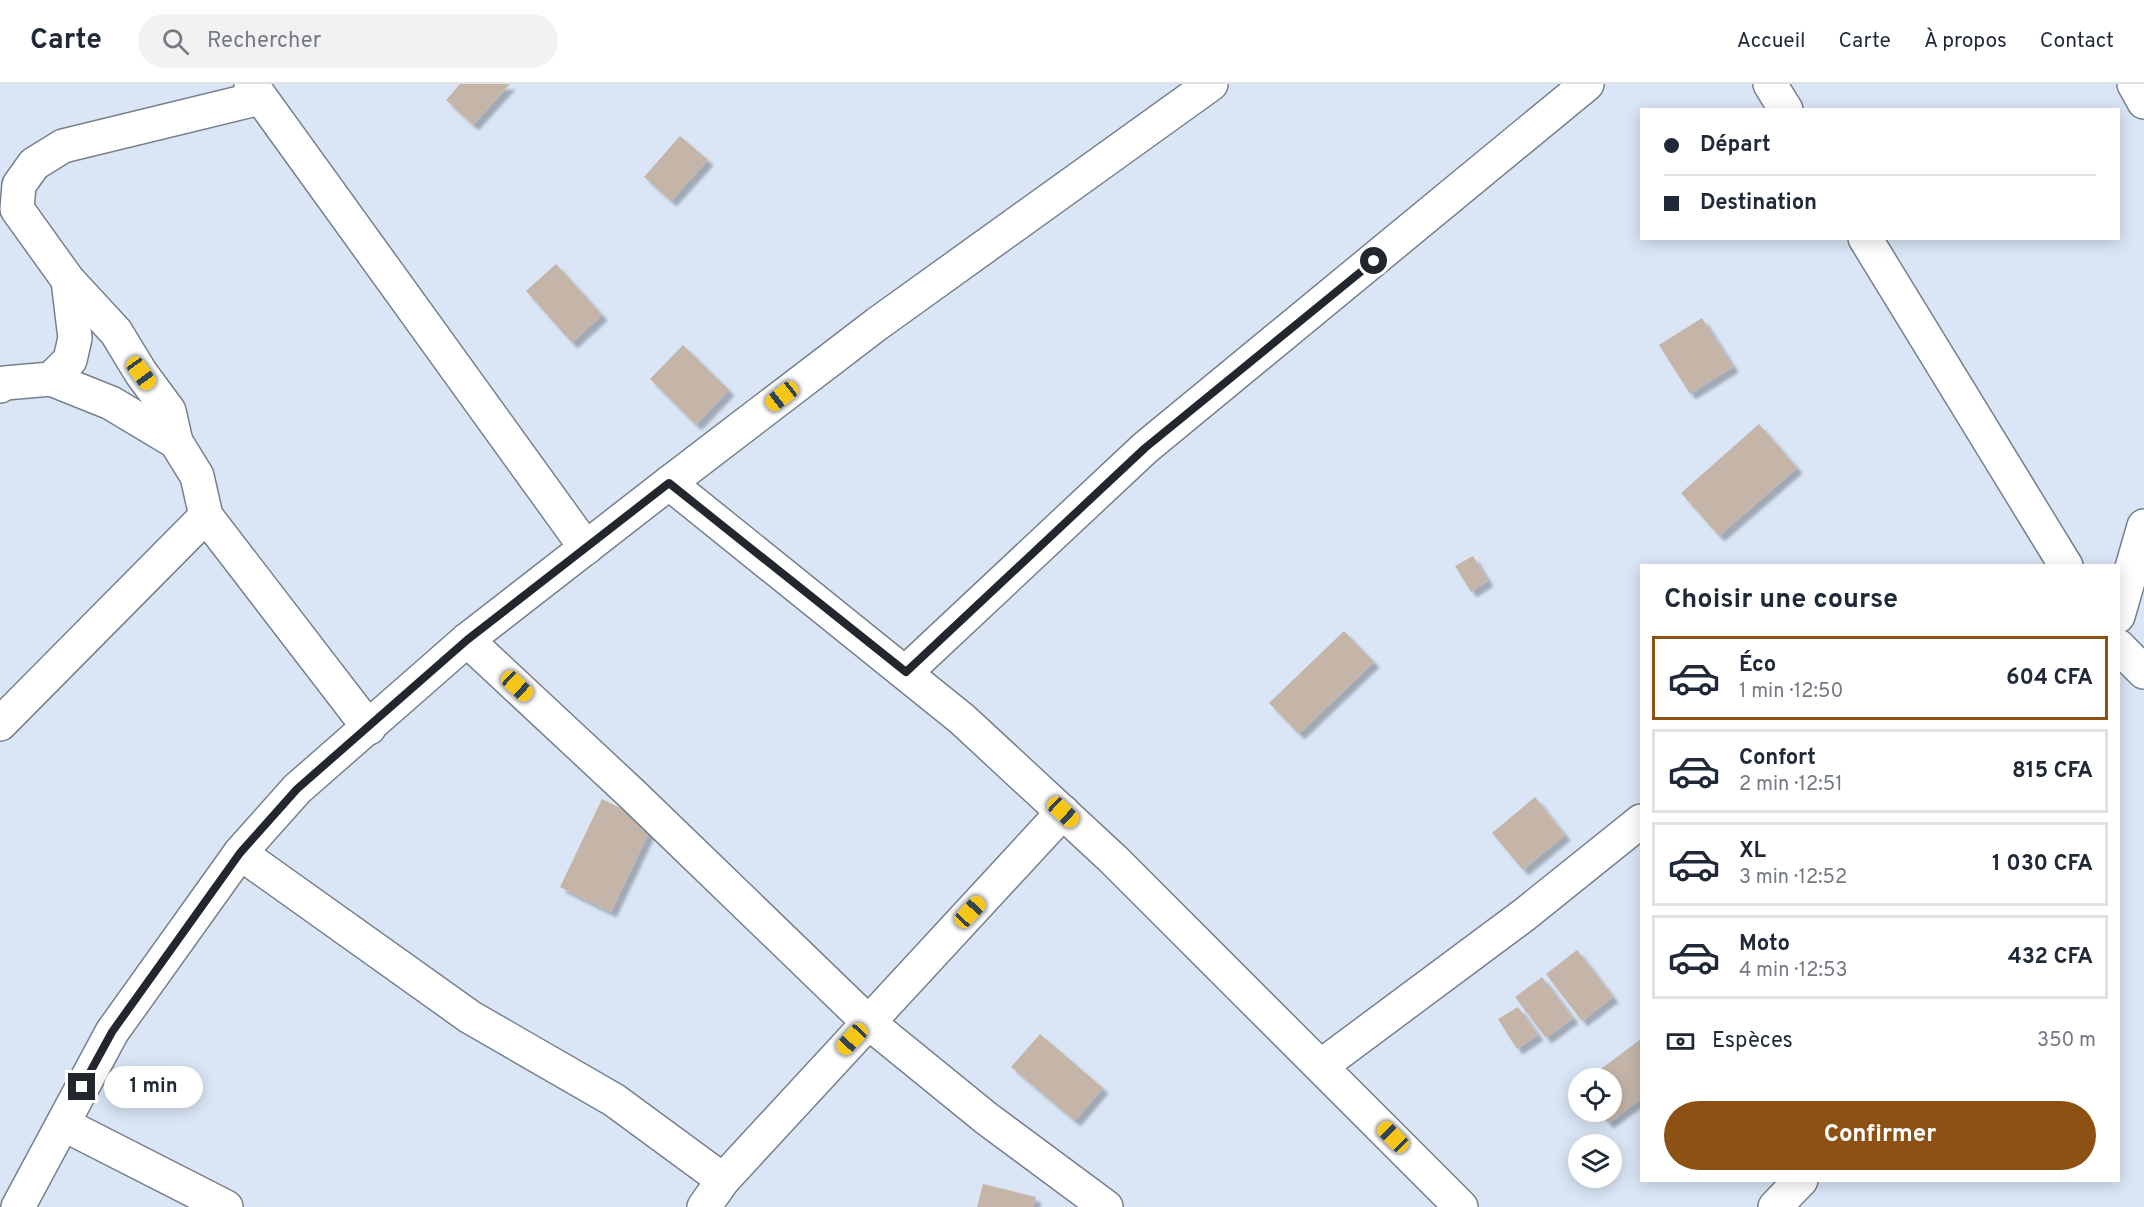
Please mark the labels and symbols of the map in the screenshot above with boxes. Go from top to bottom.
route start [1360,247,1387,274]
car [123,353,159,393]
car [762,378,802,414]
car [498,667,536,705]
car [1044,793,1082,831]
car [951,893,989,931]
car [833,1020,871,1058]
callout: 1 min [103,1066,202,1108]
route end [68,1073,95,1100]
car [1374,1118,1412,1156]

